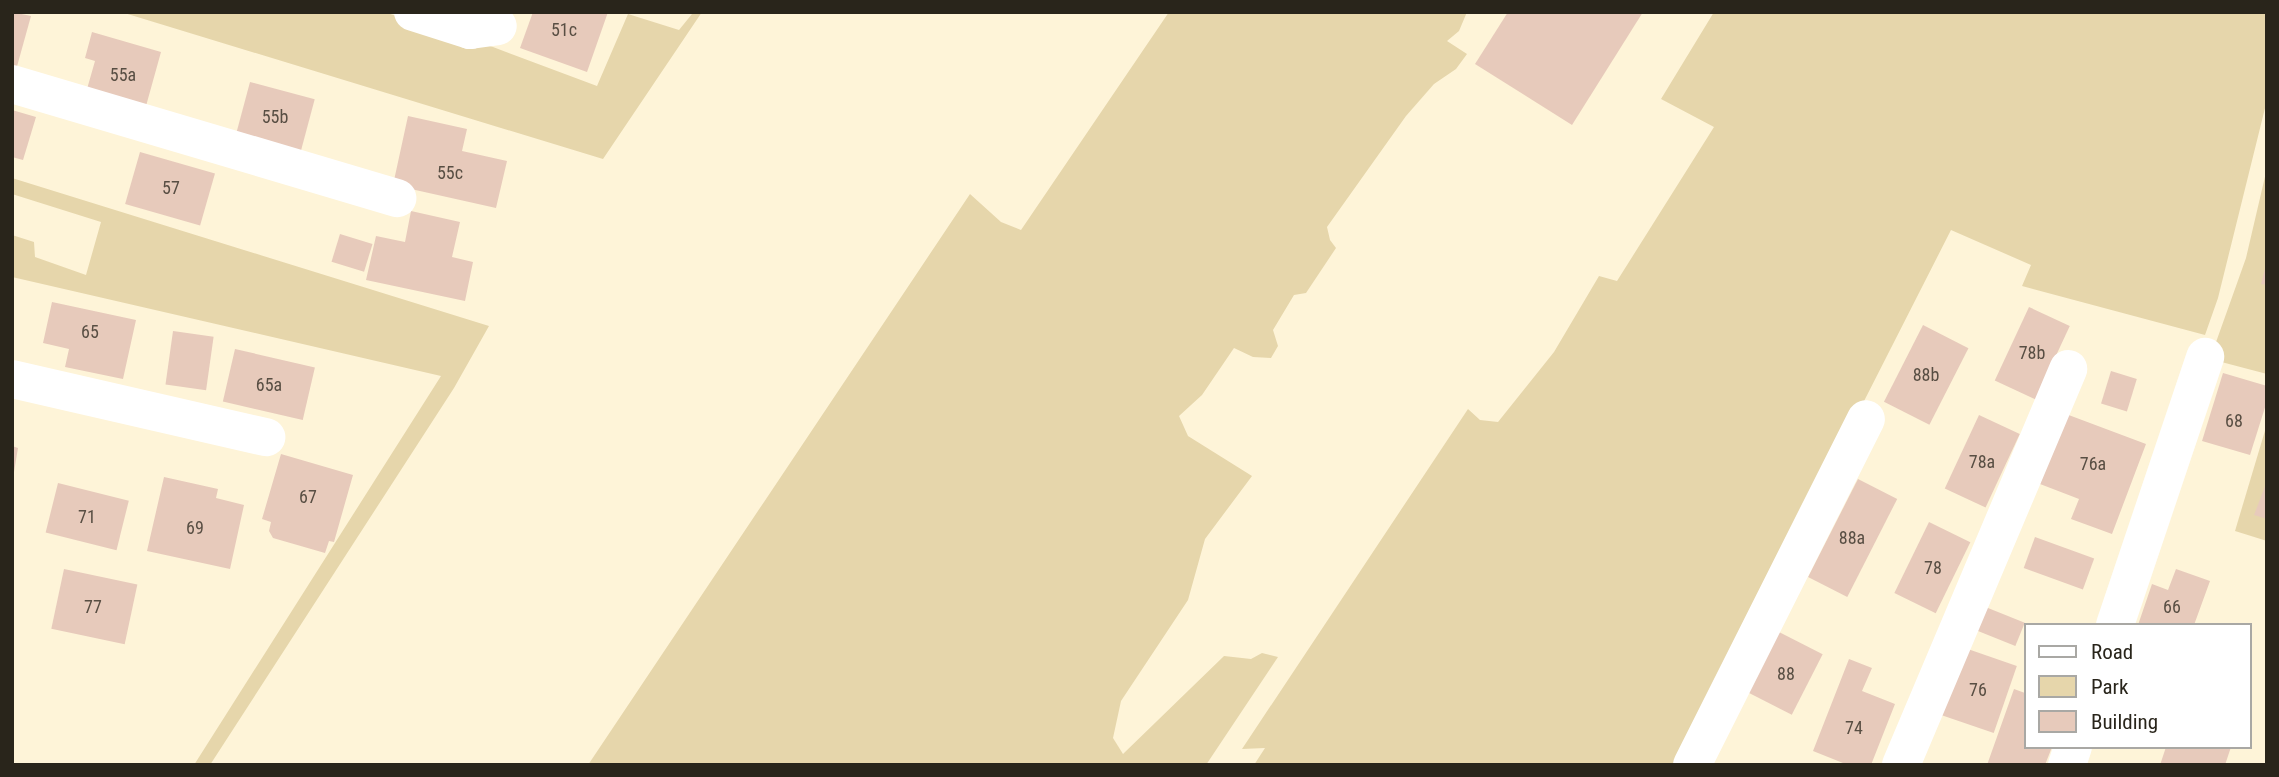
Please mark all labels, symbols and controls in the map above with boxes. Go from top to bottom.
house number: 51c [551,19,577,41]
house number: 55a [110,64,136,86]
house number: 55b [262,106,288,128]
house number: 55c [437,162,463,184]
house number: 57 [162,177,180,199]
house number: 65 [81,321,99,343]
house number: 78b [2019,342,2045,364]
house number: 88b [1913,364,1939,386]
house number: 65a [256,374,282,396]
house number: 68 [2225,410,2243,432]
house number: 78a [1969,451,1995,473]
house number: 76a [2080,453,2106,475]
house number: 67 [299,486,317,508]
house number: 71 [78,506,96,528]
house number: 69 [186,517,204,539]
house number: 88a [1839,527,1865,549]
house number: 78 [1924,557,1942,579]
house number: 77 [84,596,102,618]
house number: 66 [2163,596,2181,618]
legend [2024,623,2251,749]
text: Road [2091,640,2133,664]
house number: 88 [1777,663,1795,685]
text: Park [2091,675,2128,699]
house number: 76 [1969,679,1987,701]
text: Building [2091,710,2158,734]
house number: 74 [1845,717,1863,739]

